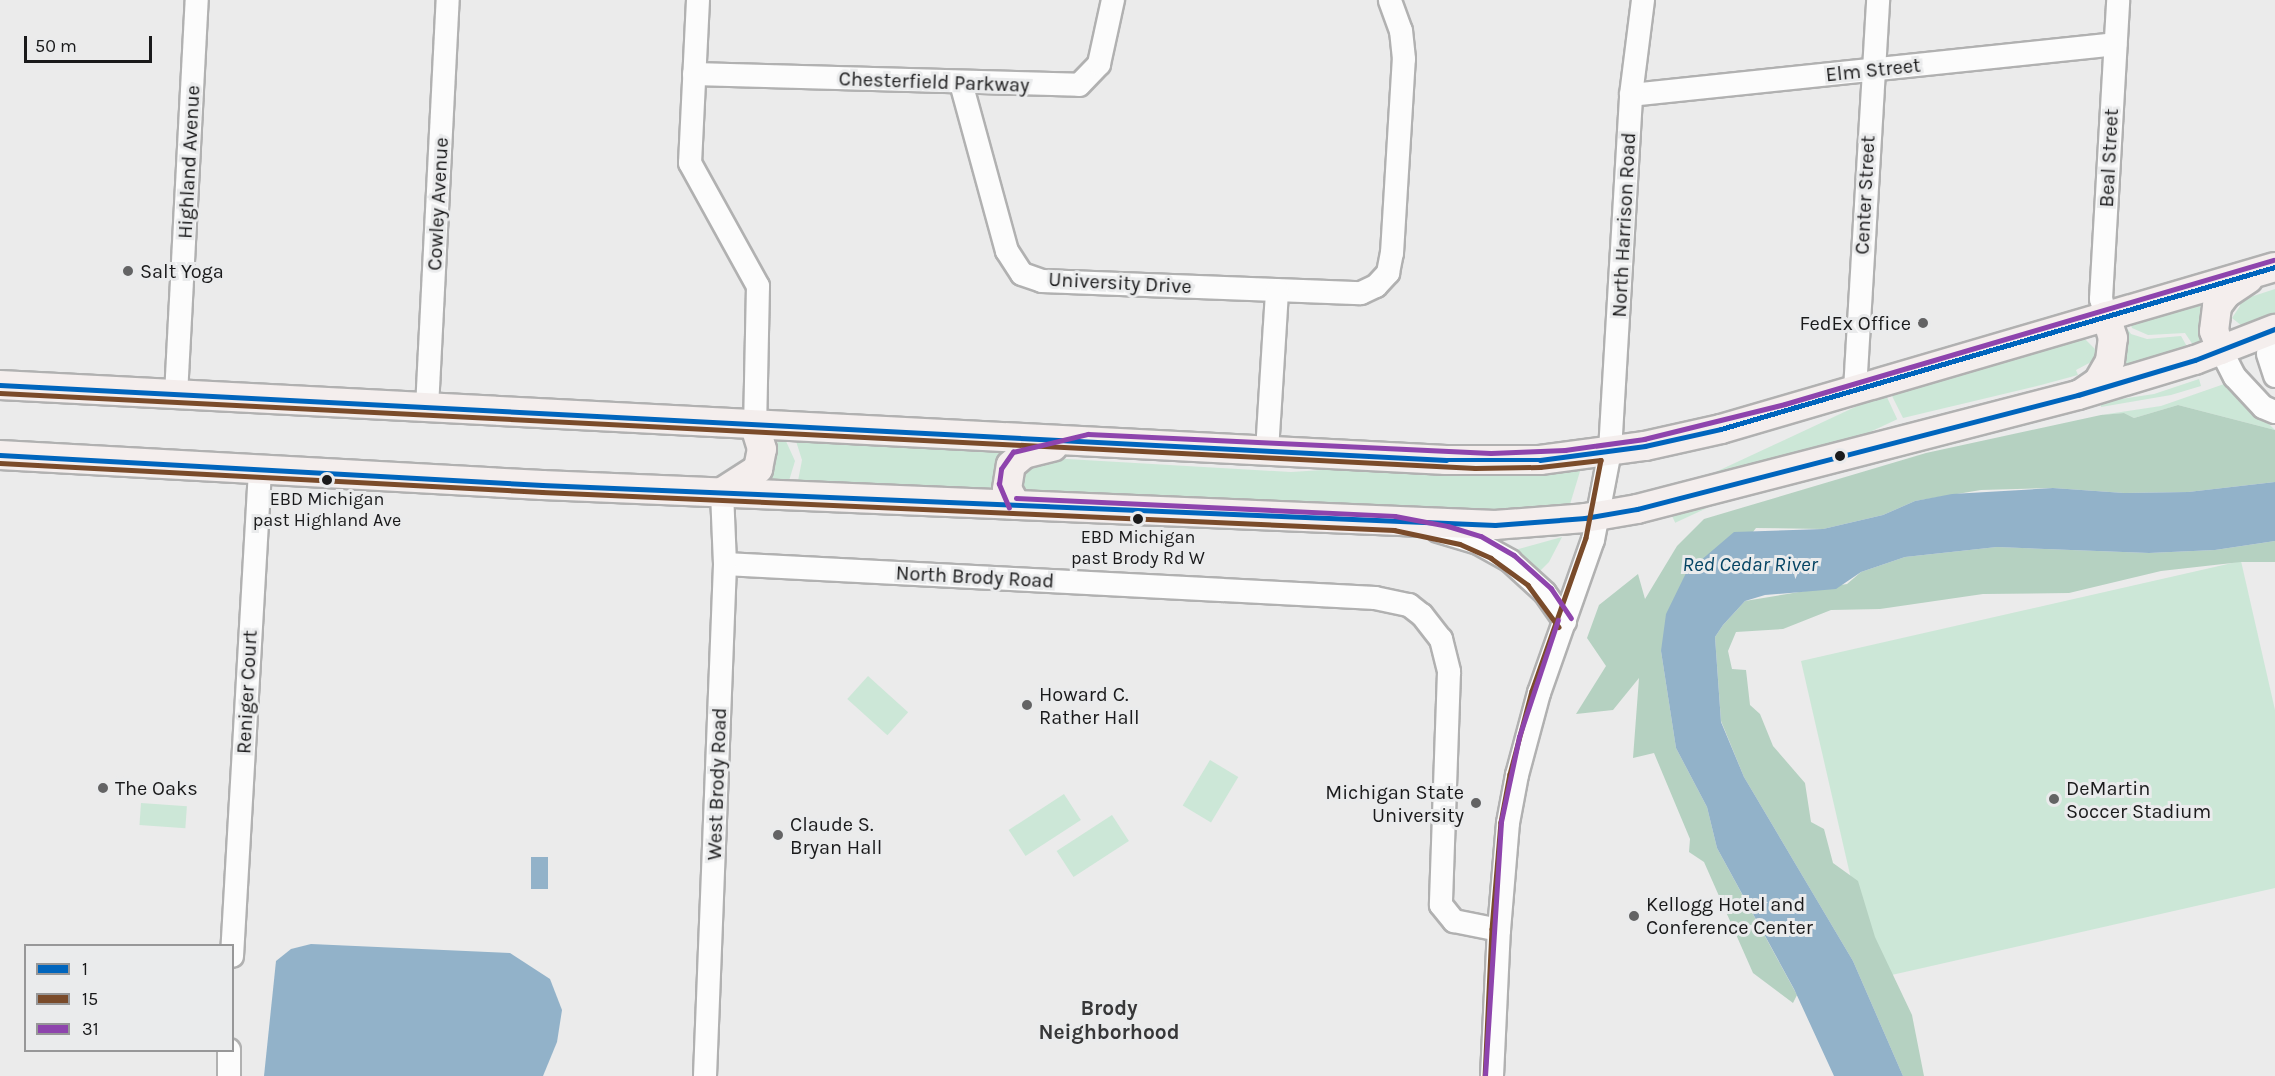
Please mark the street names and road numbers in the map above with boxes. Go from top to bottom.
street label: Elm Street [1824,53,1922,87]
street label: Chesterfield Parkway [838,67,1030,97]
street label: Highland Avenue [173,85,205,239]
street label: Beal Street [2094,108,2124,208]
street label: North Harrison Road [1607,132,1641,318]
street label: Center Street [1850,135,1880,255]
street label: Cowley Avenue [423,137,453,271]
street label: University Drive [1048,267,1192,299]
street label: North Brody Road [895,561,1055,593]
street label: Reniger Court [232,629,262,755]
street label: West Brody Road [702,707,732,861]

